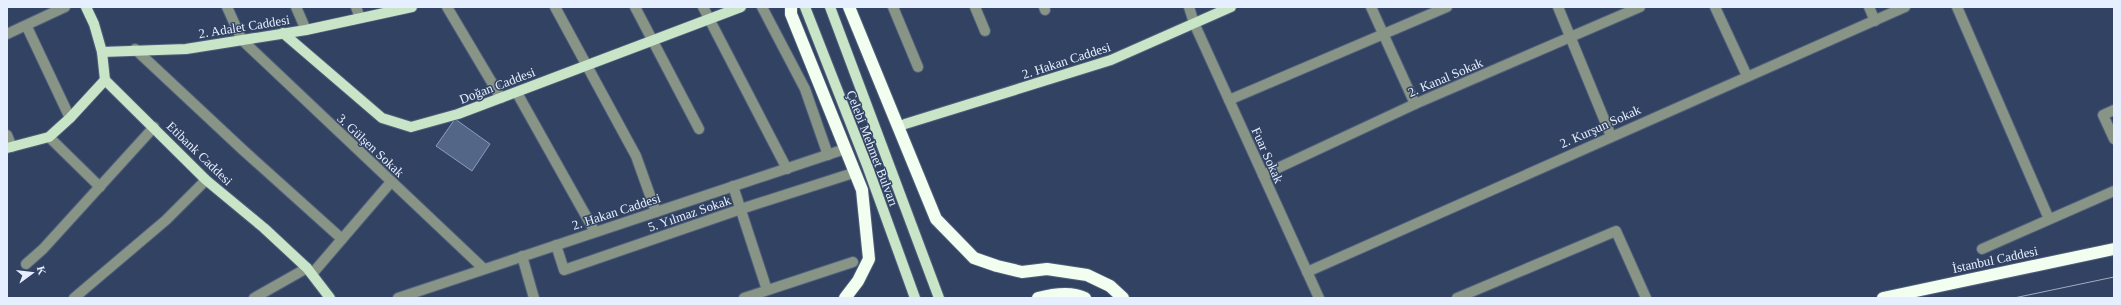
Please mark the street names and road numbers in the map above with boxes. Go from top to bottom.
street label: 2. Adalet Caddesi [197,12,291,41]
street label: 2. Hakan Caddesi [1020,39,1113,82]
street label: 2. Kanal Sokak [1406,55,1485,100]
street label: Doğan Caddesi [457,64,537,107]
street label: Çelebi Mehmet Bulvarı [844,88,902,209]
street label: 2. Kurşun Sokak [1557,102,1643,151]
street label: 3. Gülşen Sokak [334,111,407,180]
street label: Etibank Caddesi [164,118,236,189]
street label: Fuar Sokak [1249,125,1287,186]
street label: 2. Hakan Caddesi [570,190,663,233]
street label: 5. Yılmaz Sokak [646,192,733,235]
street label: İstanbul Caddesi [1951,243,2040,276]

